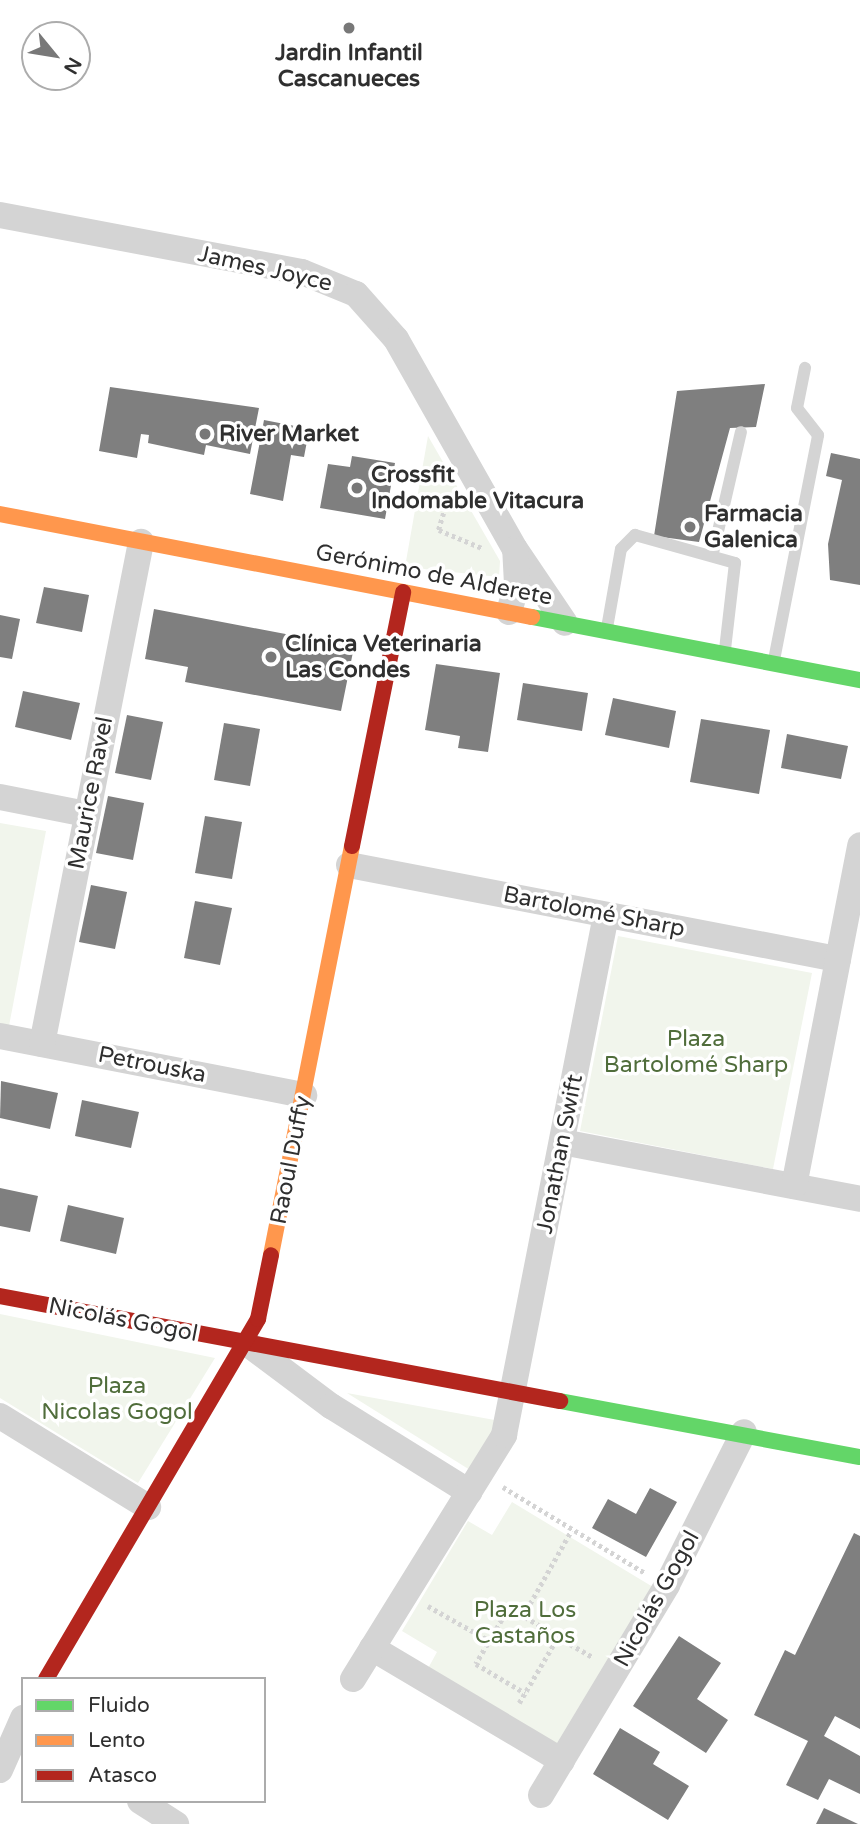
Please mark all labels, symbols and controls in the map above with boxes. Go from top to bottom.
marker: Jardin Infantil Cascanueces [341,20,357,36]
north arrow [21,21,91,91]
place label: Jardin Infantil Cascanueces [275,39,423,93]
text: N [59,53,86,78]
street label: James Joyce [195,240,335,298]
place label: River Market [219,420,359,448]
marker: River Market [197,426,213,442]
place label: Crossfit Indomable Vitacura [371,461,584,515]
marker: Crossfit Indomable Vitacura [349,480,365,496]
place label: Farmacia Galenica [704,500,803,554]
marker: Farmacia Galenica [682,519,698,535]
street label: Gerónimo de Alderete [313,538,555,612]
place label: Clínica Veterinaria Las Condes [285,630,482,684]
marker: Clínica Veterinaria Las Condes [263,649,279,665]
street label: Maurice Ravel [63,714,119,872]
street label: Bartolomé Sharp [501,881,687,943]
park label: Plaza Bartolomé Sharp [604,1025,788,1079]
street label: Petrouska [96,1041,208,1089]
street label: Jonathan Swift [531,1072,589,1236]
street label: Raoul Duffy [265,1093,317,1227]
street label: Nicolás Gogol [46,1292,200,1348]
park label: Plaza Nicolas Gogol [41,1372,193,1426]
street label: Nicolás Gogol [608,1526,706,1672]
park label: Plaza Los Castaños [474,1596,576,1650]
legend [21,1677,266,1803]
text: Fluido [88,1693,150,1718]
text: Lento [88,1728,145,1753]
text: Atasco [88,1763,157,1788]

